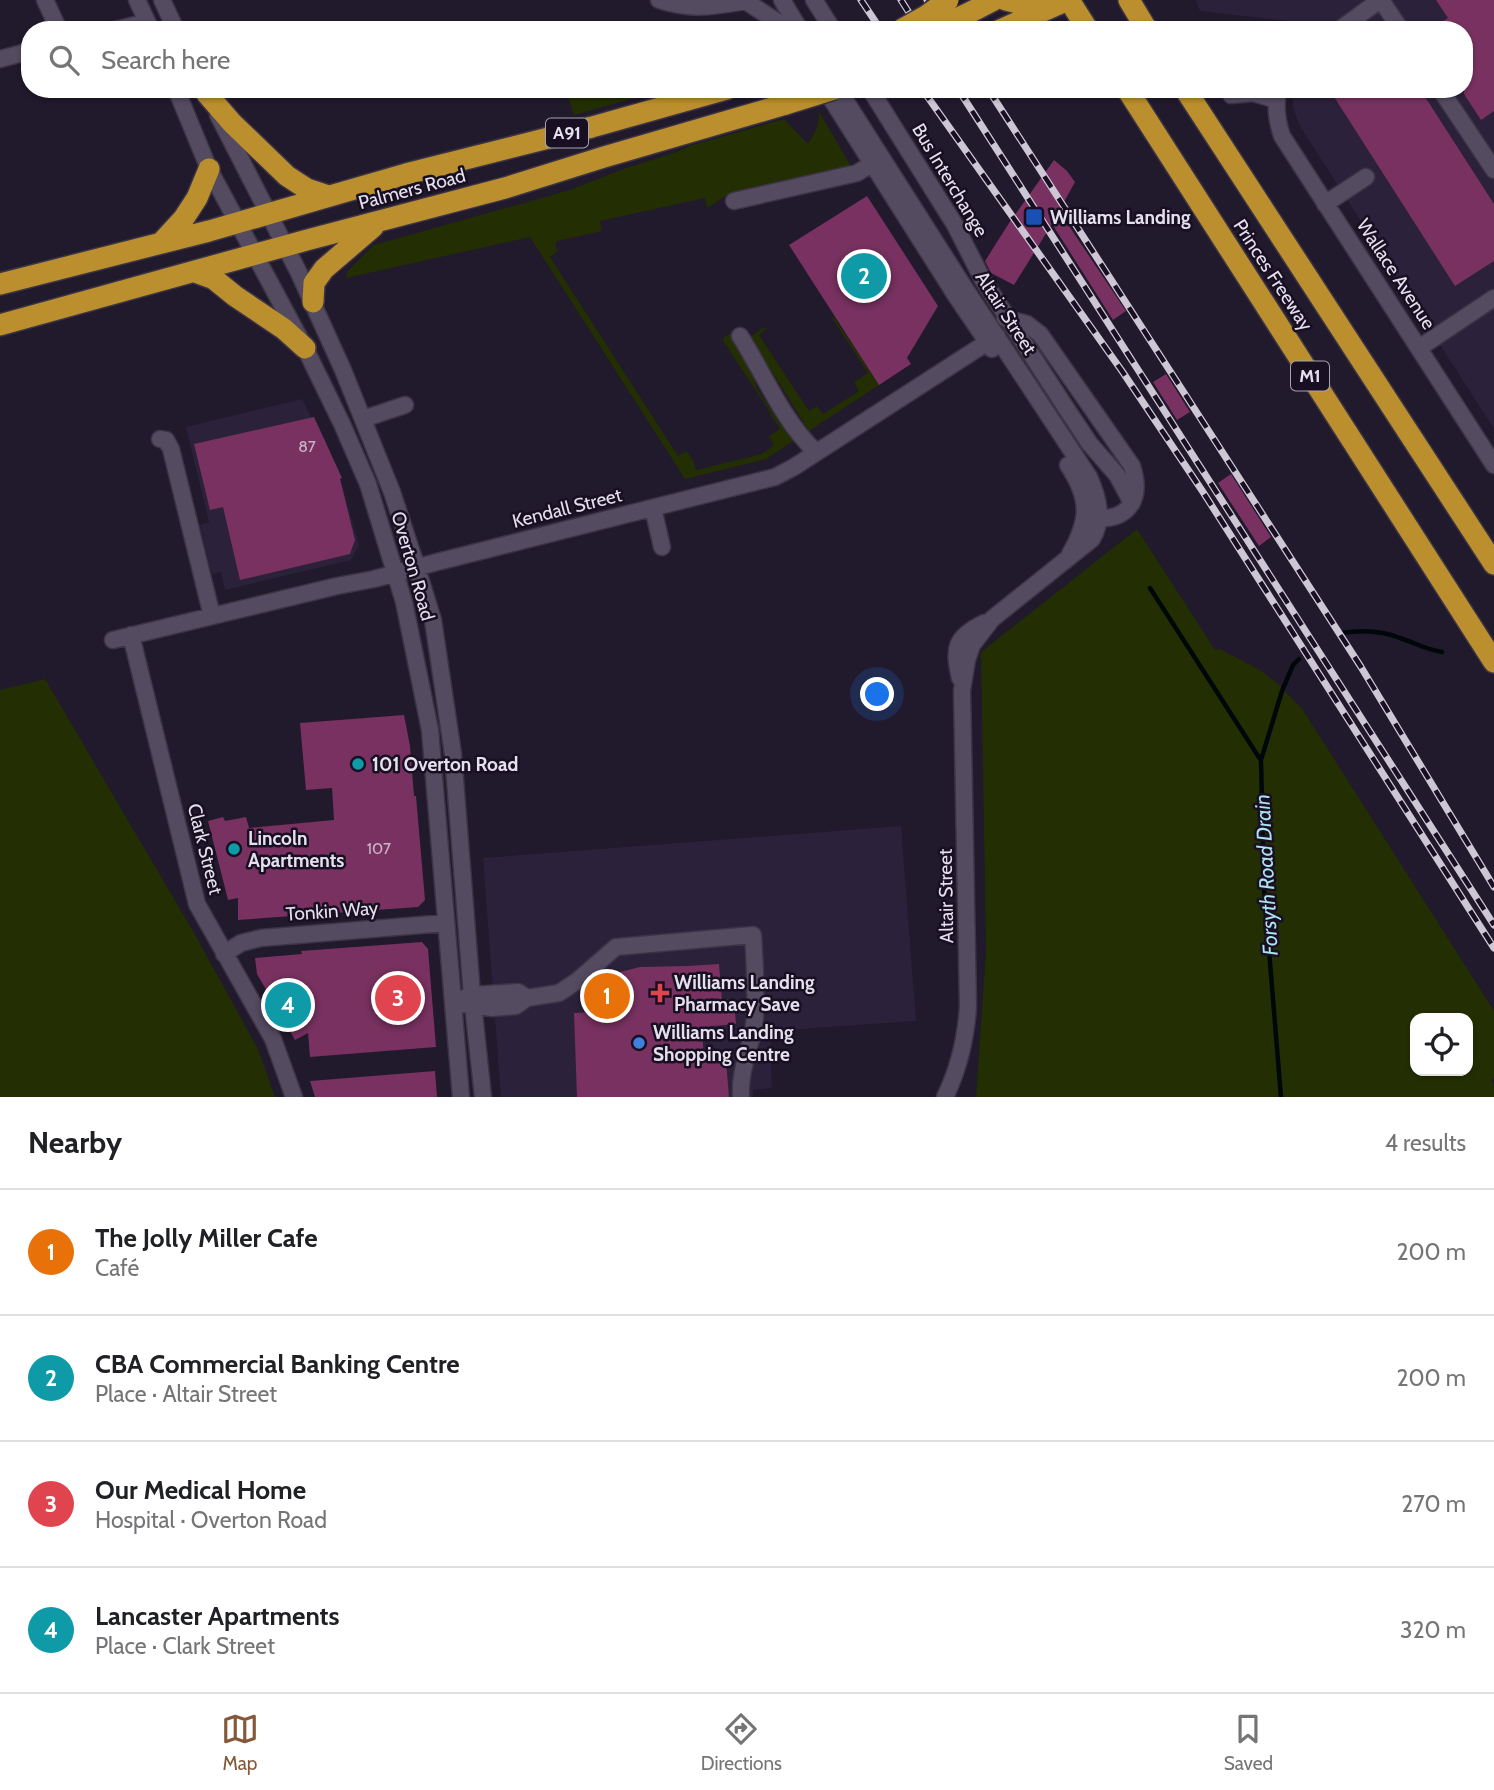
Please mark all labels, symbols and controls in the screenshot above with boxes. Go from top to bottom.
search box [21,21,1473,98]
icon: search [45,41,83,79]
text: Search here [101,44,230,76]
road number: A91 [546,118,588,148]
street label: Bus Interchange [907,119,993,241]
street label: Palmers Road [356,164,468,214]
place label: Williams Landing [1050,206,1191,229]
marker: Williams Landing [1024,207,1044,227]
street label: Wallace Avenue [1352,214,1440,334]
street label: Princes Freeway [1228,215,1318,335]
pin: 2 [841,250,887,302]
street label: Altair Street [971,267,1042,359]
road number: M1 [1291,362,1329,390]
house number: 87 [298,437,316,456]
street label: Kendall Street [510,483,625,533]
street label: Overton Road [386,509,440,623]
your location [860,677,894,711]
place label: 101 Overton Road [372,753,518,776]
marker: 101 Overton Road [350,756,366,772]
water label: Forsyth Road Drain [1249,794,1283,956]
street label: Clark Street [183,801,228,897]
place label: Lincoln Apartments [248,827,344,872]
house number: 107 [367,839,391,858]
marker: Lincoln Apartments [226,841,242,857]
street label: Altair Street [934,848,958,944]
street label: Tonkin Way [285,896,379,926]
pin: 1 [584,970,630,1022]
place label: Williams Landing Pharmacy Save [674,971,815,1016]
pin: 3 [375,972,421,1024]
pin: 4 [265,979,311,1031]
marker: Williams Landing Pharmacy Save [652,985,668,1001]
map controls [1410,1013,1473,1076]
button: locate [1410,1013,1473,1076]
place label: Williams Landing Shopping Centre [653,1021,794,1066]
marker: Williams Landing Shopping Centre [631,1035,647,1051]
text: Nearby [28,1124,122,1161]
text: 4 results [1385,1129,1466,1157]
text: The Jolly Miller Cafe [95,1222,318,1254]
text: 1 [47,1238,55,1266]
text: 200 m [1396,1238,1466,1266]
text: Café [95,1254,139,1282]
text: CBA Commercial Banking Centre [95,1348,460,1380]
text: 2 [45,1364,57,1392]
text: 200 m [1396,1364,1466,1392]
text: Place · Altair Street [95,1380,277,1408]
text: Our Medical Home [95,1474,306,1506]
text: 3 [45,1490,57,1518]
text: 270 m [1401,1490,1466,1518]
text: Hospital · Overton Road [95,1506,327,1534]
text: Lancaster Apartments [95,1600,340,1632]
text: 4 [44,1616,58,1644]
text: 320 m [1400,1616,1466,1644]
text: Place · Clark Street [95,1632,275,1660]
tab: Map [221,1710,259,1775]
tab: Directions [701,1710,782,1775]
tab: Saved [1224,1710,1273,1775]

